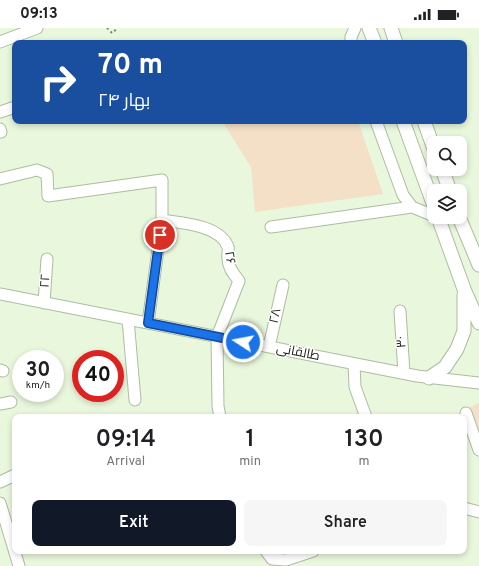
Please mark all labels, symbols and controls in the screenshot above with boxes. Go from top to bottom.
text: 09:13 [20,5,58,24]
text: 70 m [98,48,163,84]
icon: right [32,56,84,108]
text: بهار ۲۴ [98,90,150,113]
map controls [427,136,467,224]
button: search [427,136,467,176]
button: layers [427,184,467,224]
pin [143,218,177,252]
icon: arrive [149,224,171,246]
street label: ۲۶ [220,250,238,266]
street label: ۲۲ [38,273,54,288]
street label: ۲۸ [267,307,285,325]
position arrow [222,321,264,363]
street label: ۳۰ [394,335,410,349]
street label: طالقانی [275,341,321,365]
speed limit sign: 40 [72,350,124,402]
text: 30 [26,358,50,384]
text: km/h [26,379,50,392]
text: 09:14 [95,425,156,455]
text: 1 [245,425,255,455]
text: 130 [344,425,384,455]
text: Arrival [106,454,145,470]
text: min [239,454,261,470]
text: m [358,454,369,470]
button: Exit [32,500,236,546]
button: Share [244,500,447,546]

